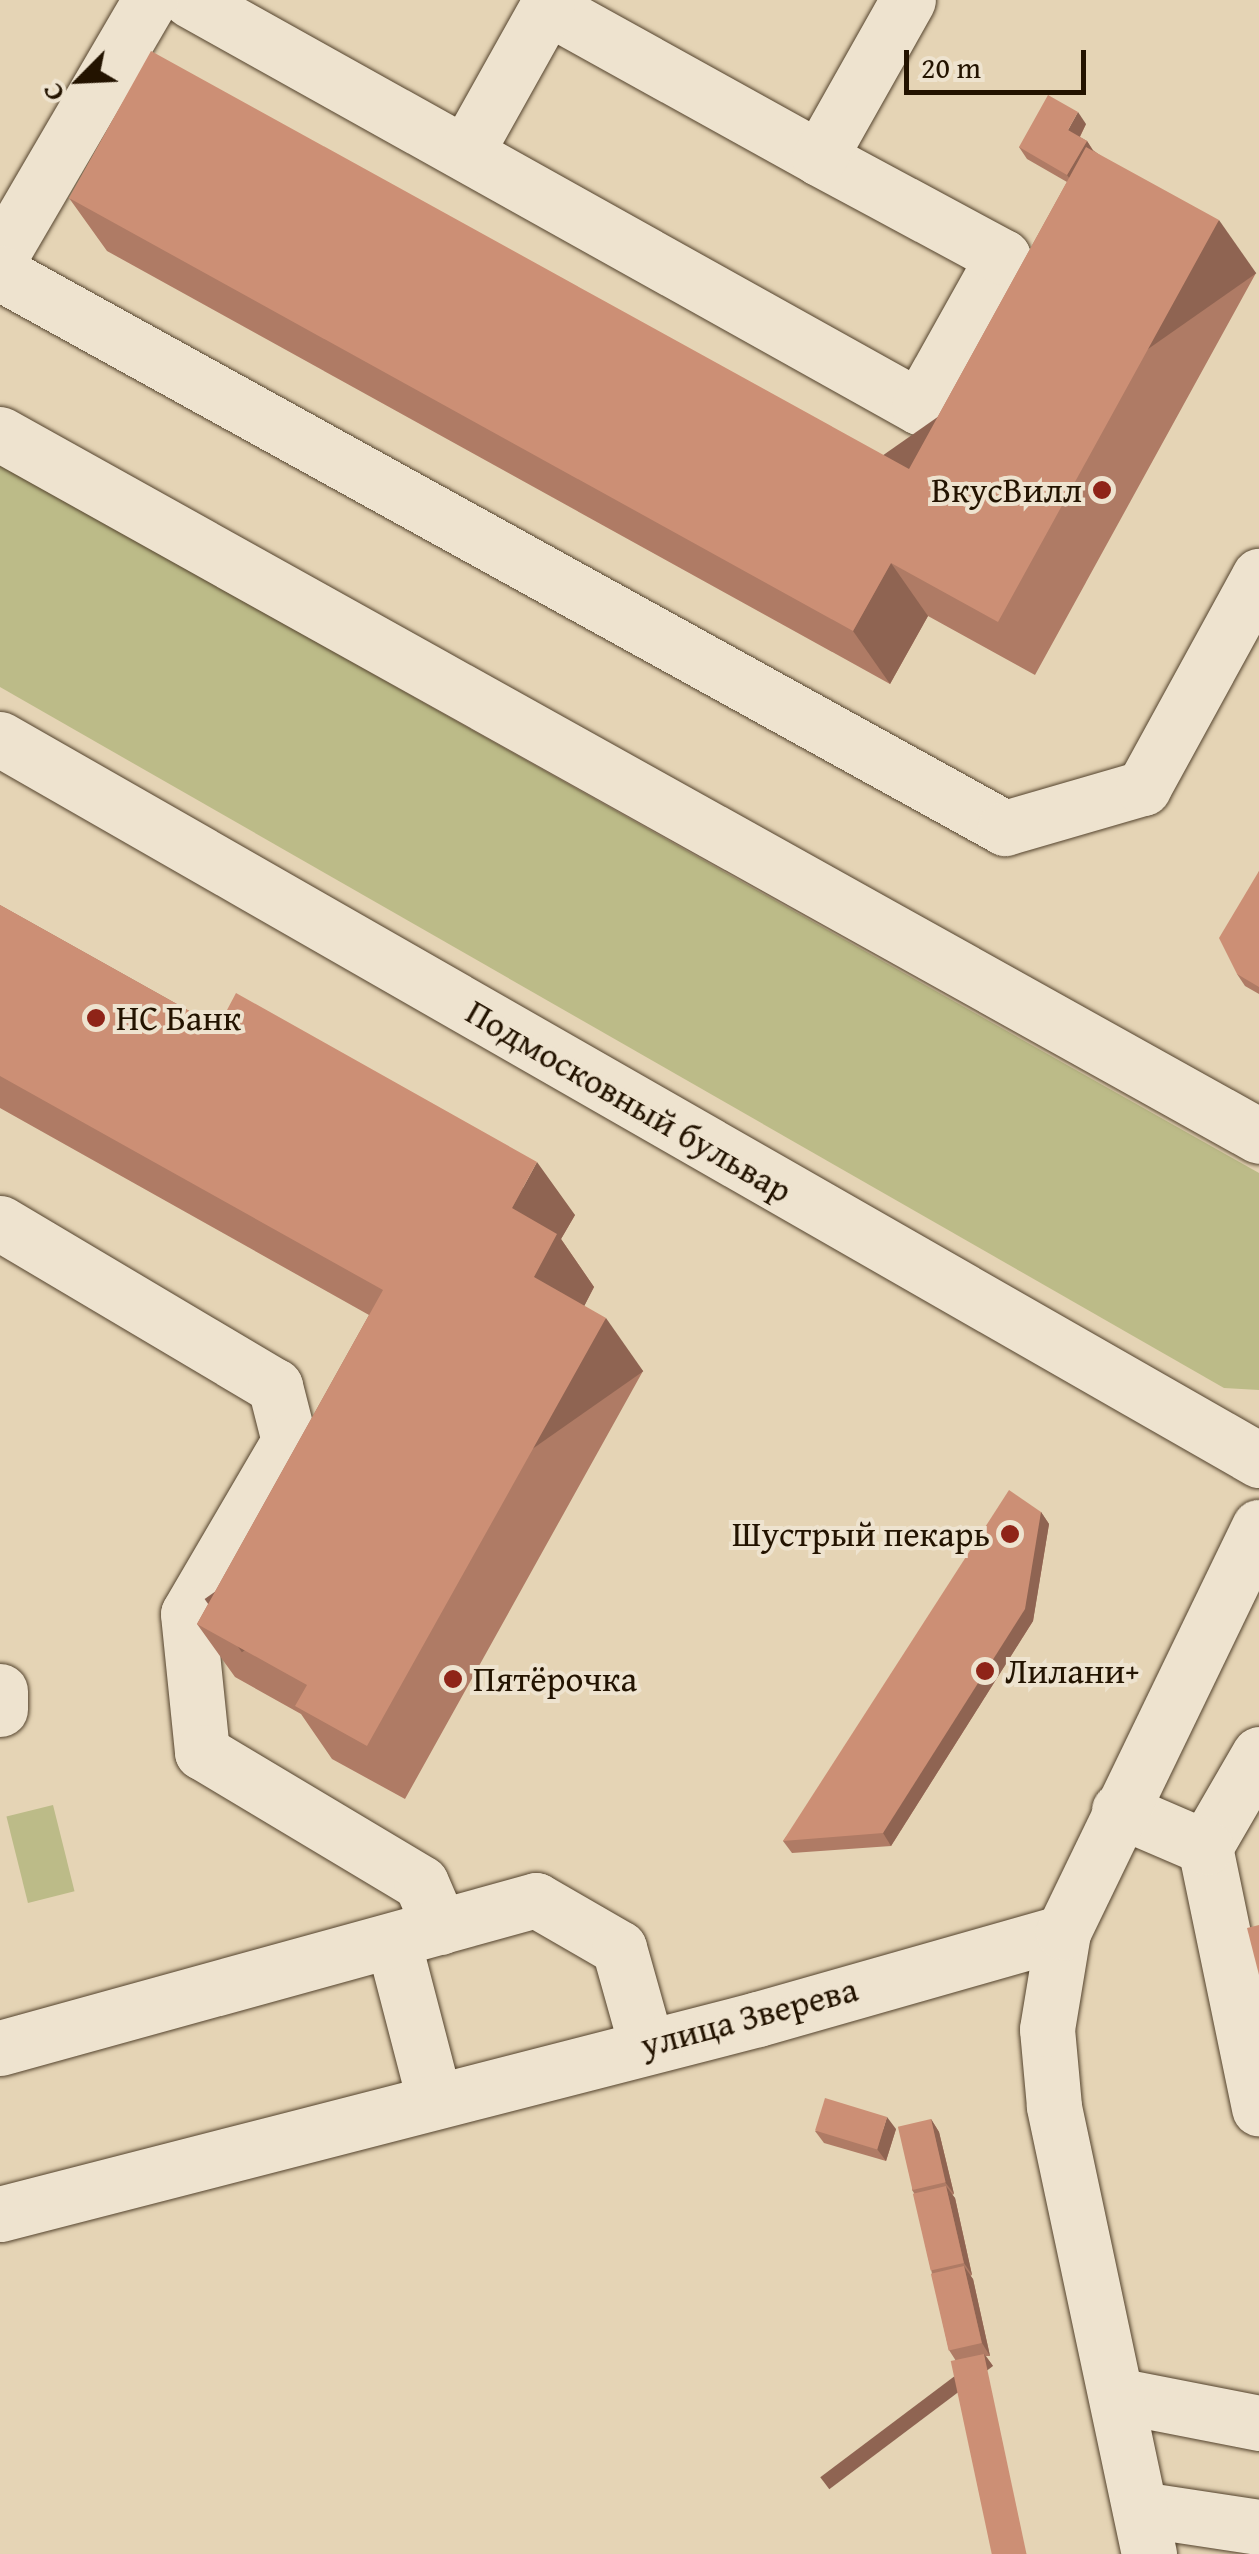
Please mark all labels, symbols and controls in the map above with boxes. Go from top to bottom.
north arrow [30,30,130,130]
scale bar [909,30,1092,92]
text: 20 m [921,45,981,89]
text: С [30,77,74,108]
place label: ВкусВилл [931,469,1082,511]
marker: ВкусВилл [1091,479,1113,501]
street label: Подмосковный бульвар [459,991,799,1211]
place label: НС Банк [116,997,241,1039]
marker: НС Банк [85,1007,107,1029]
place label: Шустрый пекарь [732,1513,990,1555]
marker: Шустрый пекарь [999,1523,1021,1545]
place label: Лилани+ [1005,1650,1140,1692]
place label: Пятёрочка [473,1658,637,1700]
marker: Лилани+ [974,1660,996,1682]
marker: Пятёрочка [442,1668,464,1690]
street label: улица Зверева [636,1968,862,2066]

